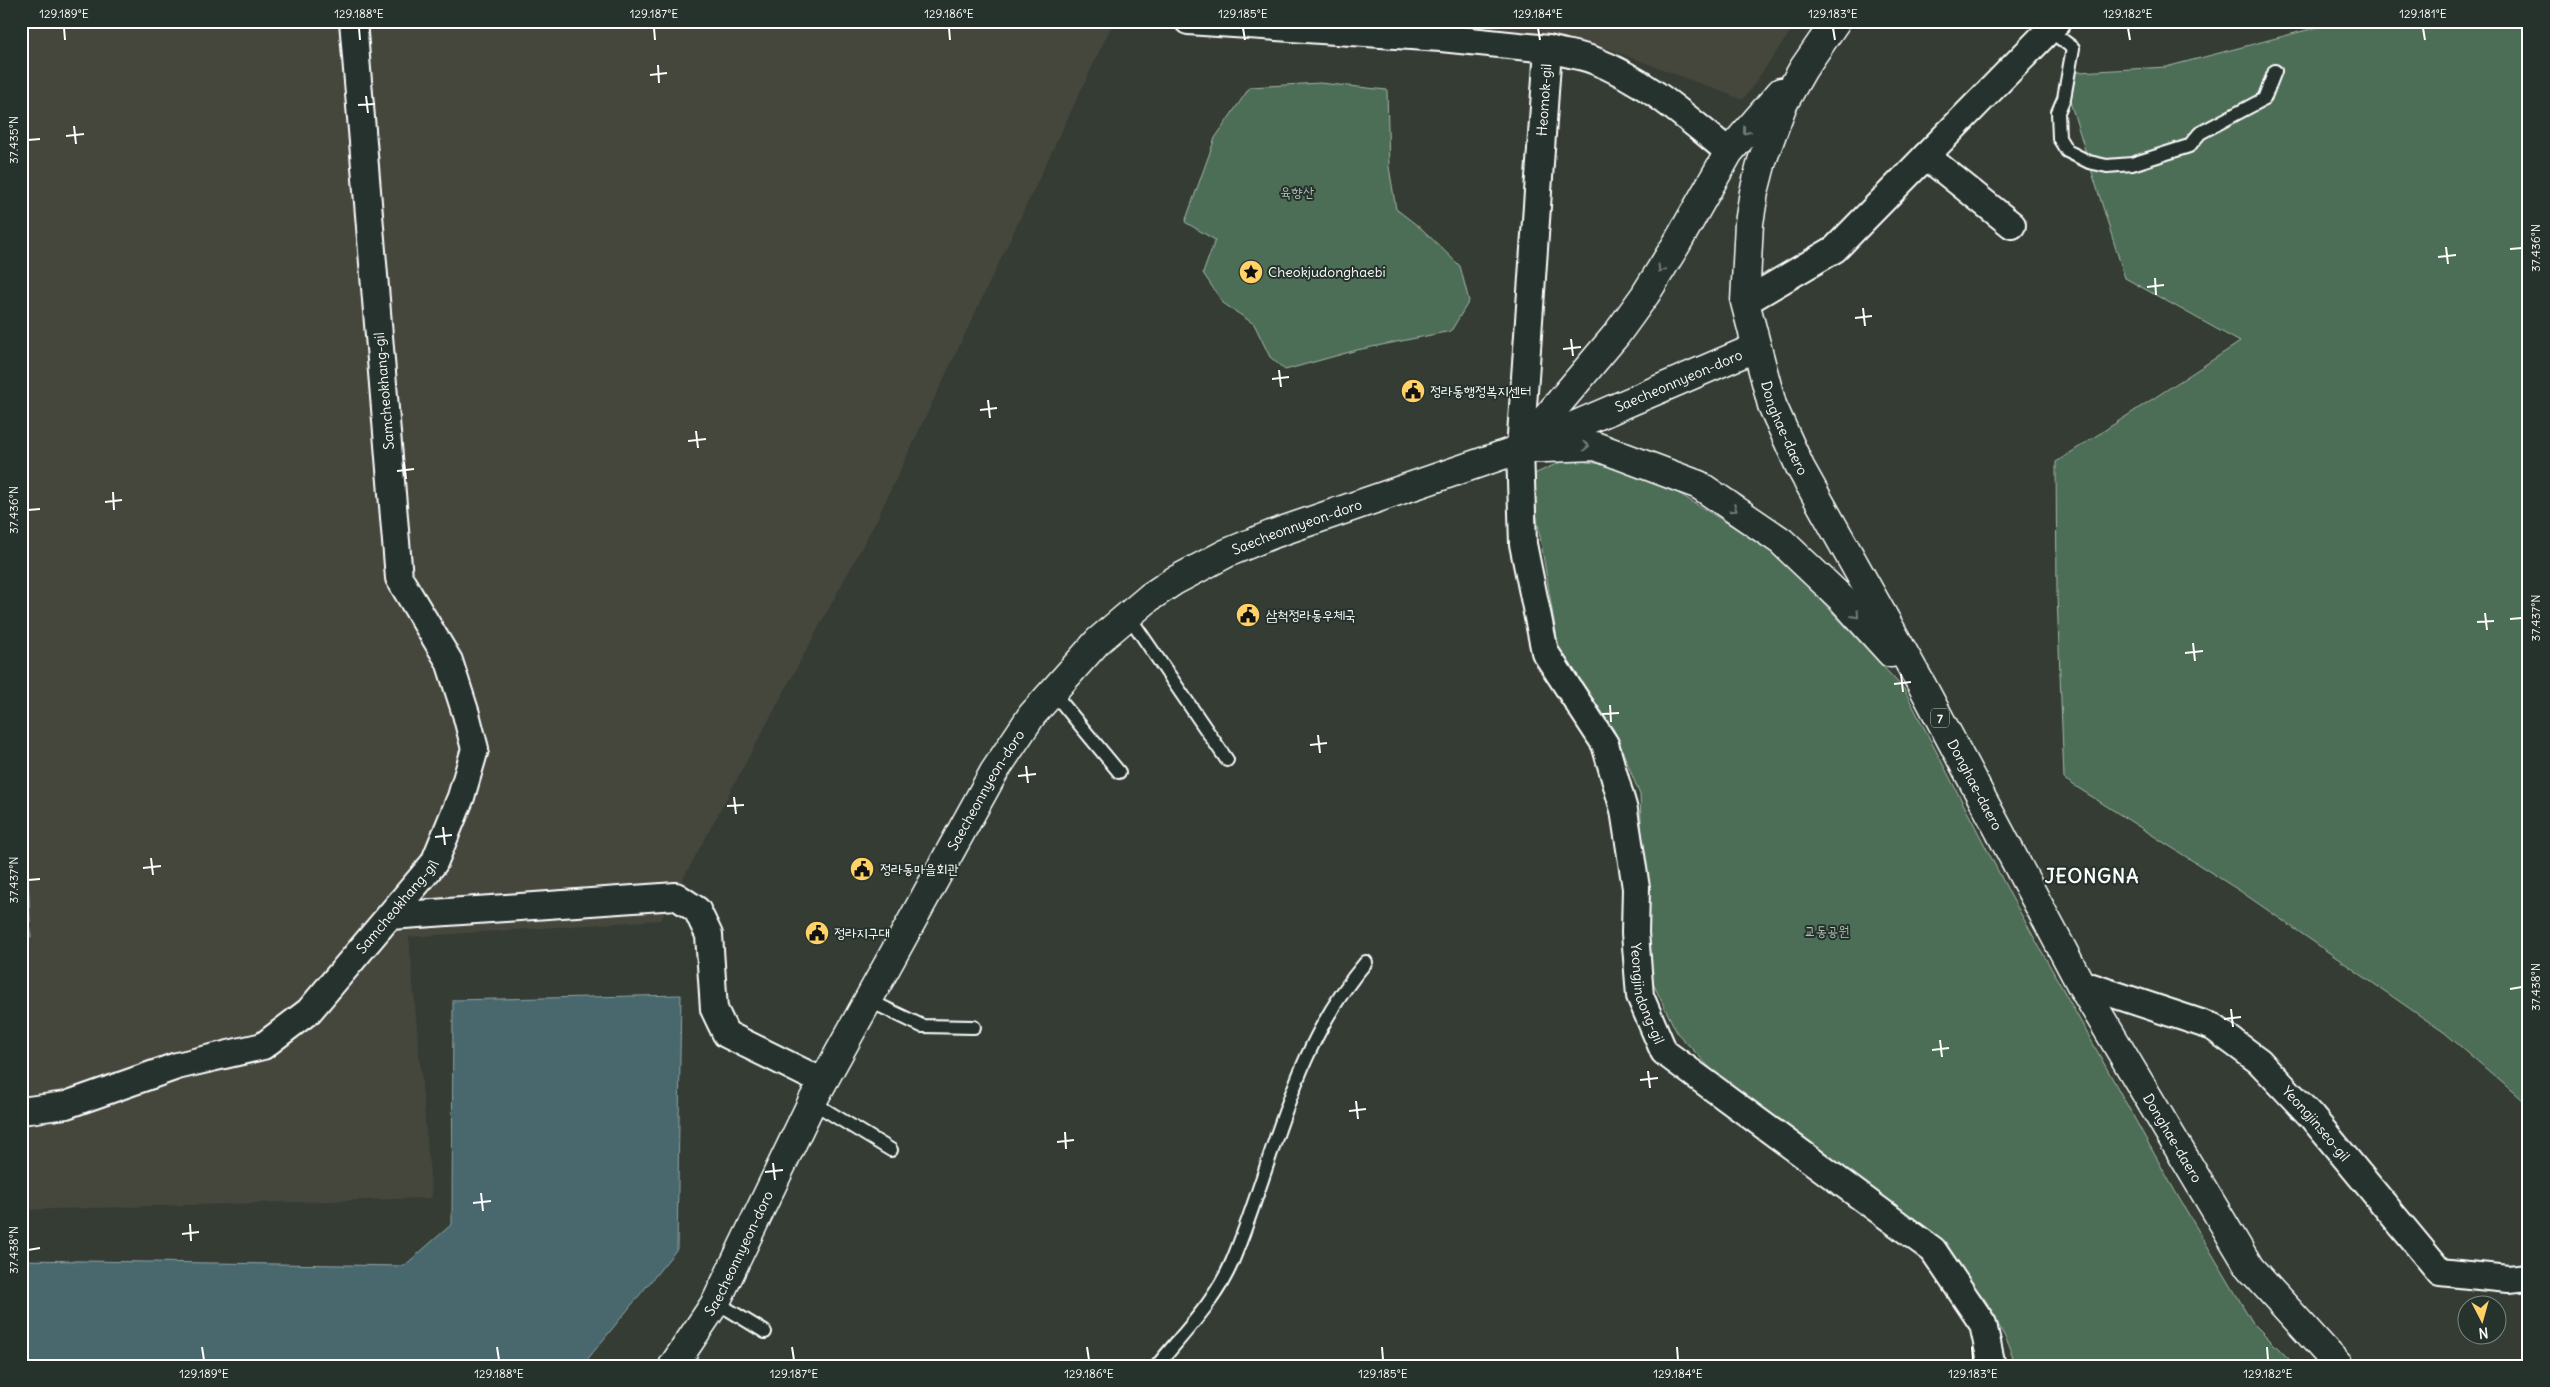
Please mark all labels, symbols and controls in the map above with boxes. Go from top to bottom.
text: 129.189°E [39,6,89,21]
text: 129.188°E [334,6,384,21]
text: 129.187°E [630,6,678,21]
text: 129.186°E [924,6,974,21]
text: 129.185°E [1218,6,1268,21]
text: 129.184°E [1513,6,1563,21]
text: 129.183°E [1808,6,1858,21]
text: 129.182°E [2103,6,2153,21]
text: 129.181°E [2399,6,2447,21]
street label: Heomok-gil [1532,63,1556,137]
text: 37.435°N [6,116,21,164]
one-way arrow [1743,125,1752,134]
park label: 육향산 [1280,183,1315,201]
text: 37.436°N [2528,224,2543,272]
place icon: Cheokjudonghaebi [1238,259,1264,285]
place label: Cheokjudonghaebi [1268,263,1386,281]
one-way arrow [1658,263,1668,272]
street label: Samcheokhang-gil [370,332,398,450]
street label: Saecheonnyeon-doro [1612,345,1745,416]
public building icon: 정라동행정복지센터 [1400,378,1426,404]
street label: Donghae-daero [1757,379,1812,478]
place label: 정라동행정복지센터 [1430,382,1531,400]
one-way arrow [1582,441,1590,451]
text: 37.436°N [6,486,21,534]
street label: Saecheonnyeon-doro [1229,495,1364,559]
one-way arrow [1728,503,1737,512]
text: 37.437°N [2528,595,2543,641]
public building icon: 삼척정라동우체국 [1235,602,1261,628]
place label: 삼척정라동우체국 [1266,606,1356,624]
one-way arrow [1850,609,1859,618]
road number: 7 [1931,708,1949,728]
street label: Saecheonnyeon-doro [943,726,1029,854]
street label: Donghae-daero [1943,736,2006,833]
public building icon: 정라동마을회관 [849,856,875,882]
text: 37.437°N [6,857,21,903]
street label: Samcheokhang-gil [352,858,443,957]
place label: 정라동마을회관 [880,860,959,878]
district label: JEONGNA [2045,864,2139,888]
public building icon: 정라지구대 [804,920,830,946]
park label: 교동공원 [1804,922,1850,940]
place label: 정라지구대 [834,924,890,942]
street label: Yeongjindong-gil [1627,942,1668,1047]
text: 37.438°N [2528,963,2543,1011]
street label: Yeongjinseo-gil [2278,1082,2354,1165]
street label: Donghae-daero [2139,1090,2206,1186]
street label: Saecheonnyeon-doro [700,1188,777,1319]
text: 37.438°N [6,1226,21,1274]
north arrow [2458,1294,2508,1344]
text: N [2478,1323,2489,1342]
text: 129.189°E [179,1366,229,1381]
text: 129.188°E [474,1366,524,1381]
text: 129.187°E [770,1366,818,1381]
text: 129.186°E [1064,1366,1114,1381]
text: 129.185°E [1358,1366,1408,1381]
text: 129.184°E [1653,1366,1703,1381]
text: 129.183°E [1948,1366,1998,1381]
text: 129.182°E [2243,1366,2293,1381]

